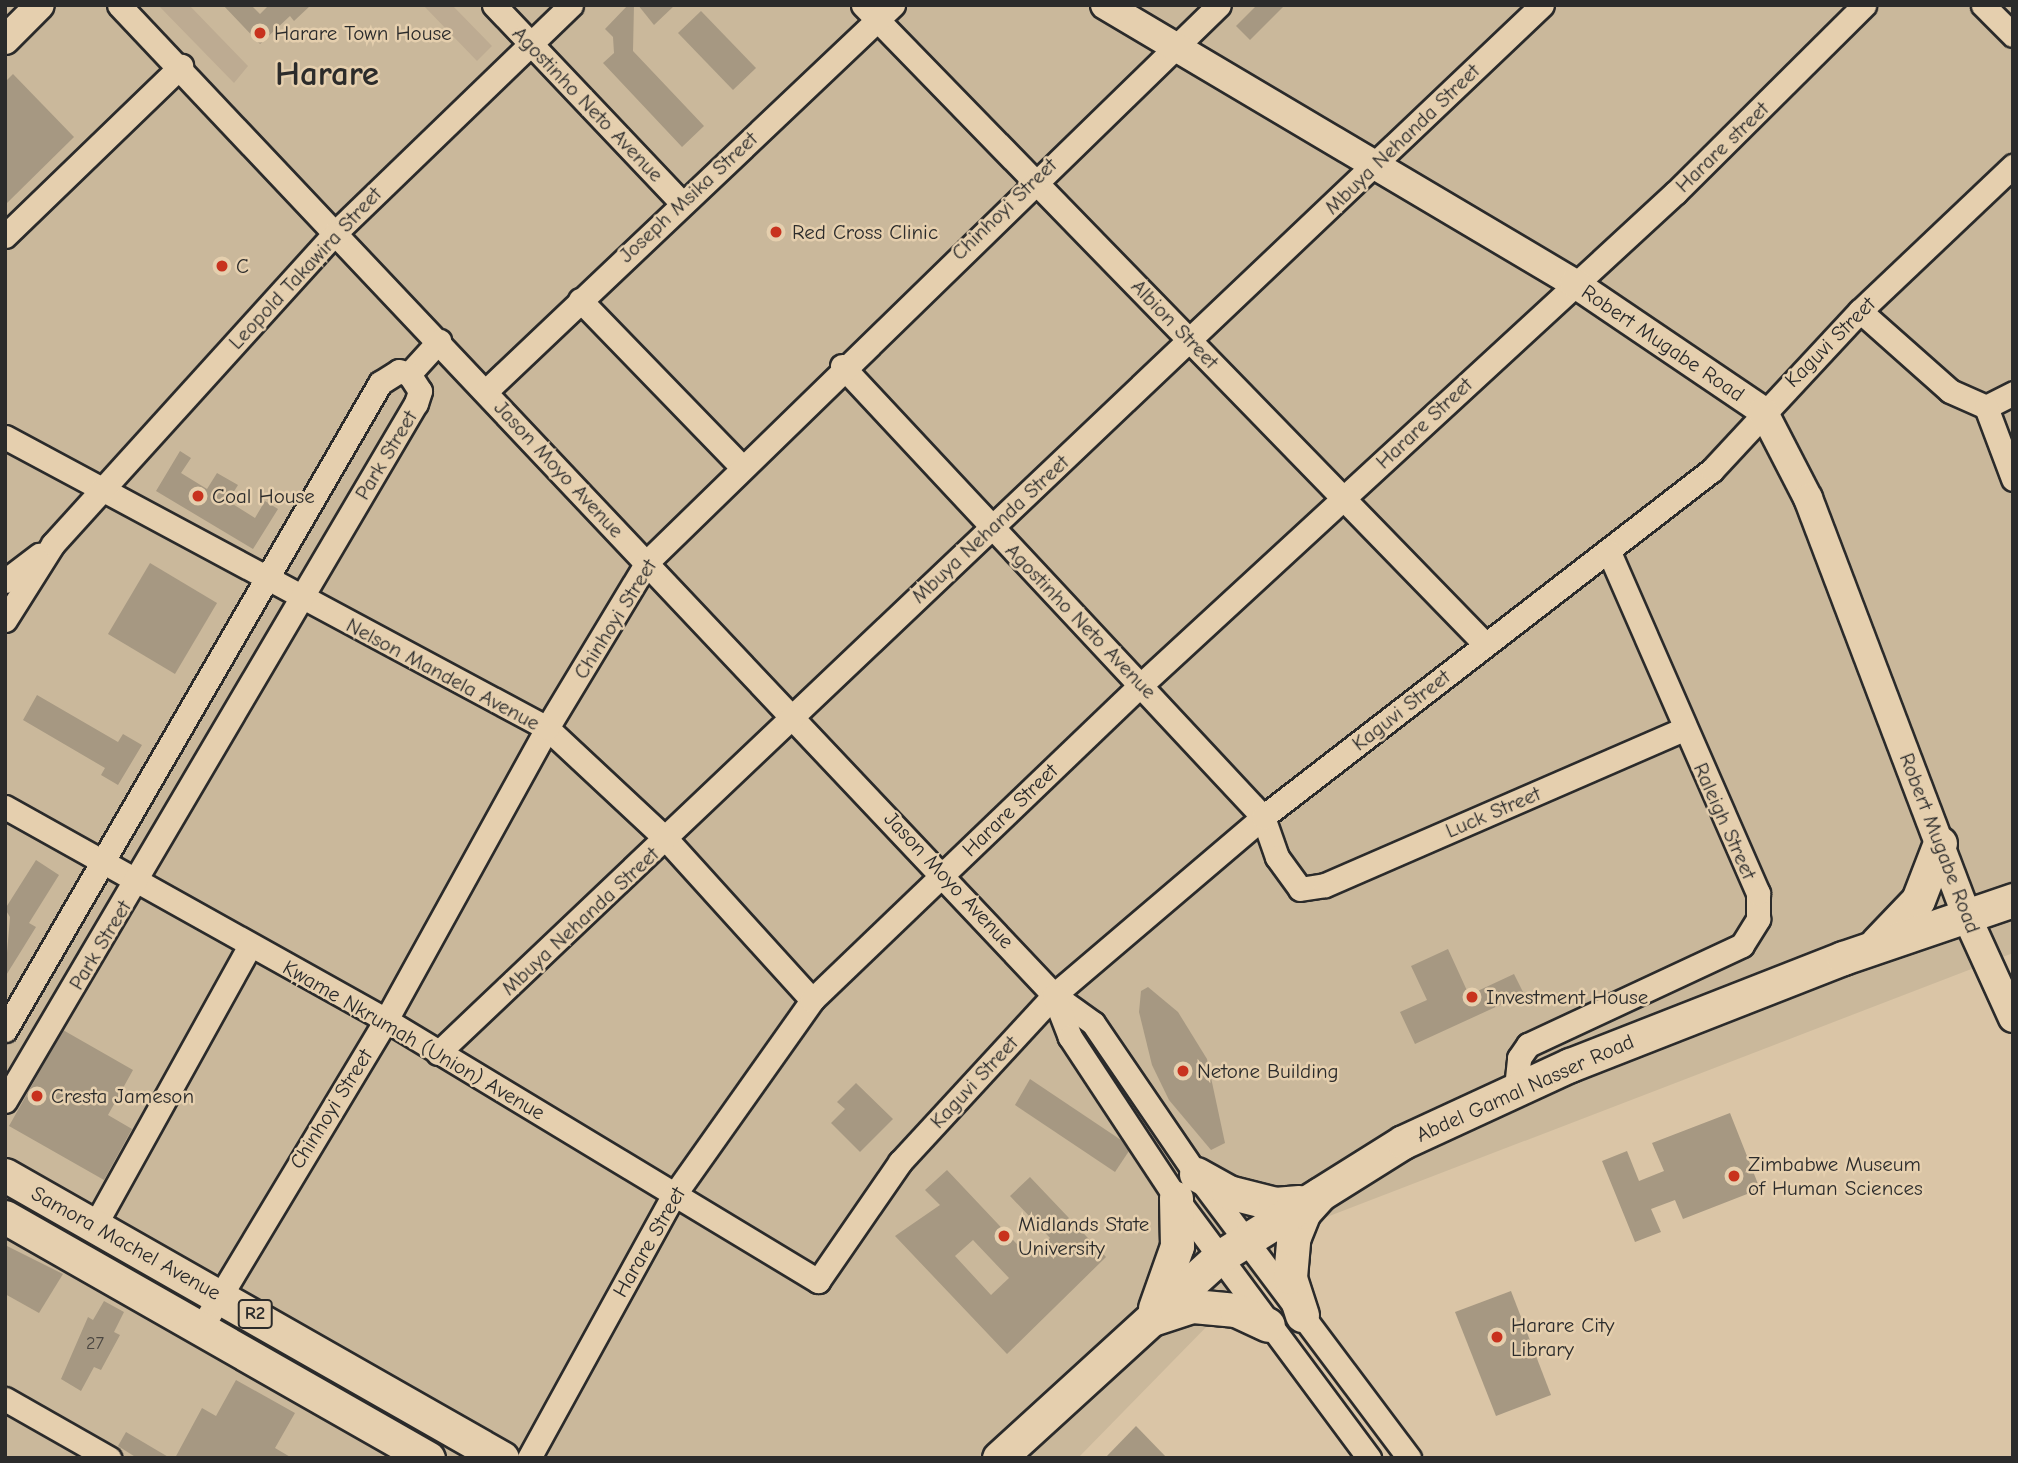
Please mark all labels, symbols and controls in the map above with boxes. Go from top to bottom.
place label: Harare Town House [274,20,452,46]
street label: Agostinho Neto Avenue [507,21,669,187]
marker: Harare Town House [252,25,268,41]
district label: Harare [275,53,379,95]
street label: Mbuya Nehanda Street [1319,58,1485,220]
street label: Harare street [1670,96,1774,198]
street label: Joseph Msika Street [613,126,763,268]
street label: Chinhoyi Street [946,153,1062,265]
street label: Leopold Takawira Street [223,182,387,354]
place label: Red Cross Clinic [792,219,938,245]
marker: Red Cross Clinic [766,222,786,242]
place label: C [236,253,249,279]
marker: C [214,258,230,274]
street label: Albion Street [1126,274,1224,374]
street label: Robert Mugabe Road [1577,279,1749,407]
street label: Kaguvi Street [1780,292,1880,392]
street label: Harare Street [1370,372,1478,474]
street label: Jason Moyo Avenue [489,395,629,543]
street label: Park Street [349,406,423,504]
street label: Mbuya Nehanda Street [906,450,1074,608]
place label: Coal House [212,483,315,509]
marker: Coal House [190,488,206,504]
street label: Agostinho Neto Avenue [1000,538,1162,704]
street label: Chinhoyi Street [568,554,662,684]
street label: Nelson Mandela Avenue [342,612,544,736]
street label: Kaguvi Street [1347,664,1455,756]
street label: Robert Mugabe Road [1894,749,1986,937]
street label: Harare Street [957,758,1063,862]
street label: Raleigh Street [1688,759,1762,883]
street label: Luck Street [1442,781,1544,843]
street label: Jason Moyo Avenue [879,806,1019,954]
street label: Mbuya Nehanda Street [496,842,664,1000]
street label: Park Street [63,896,137,994]
street label: Kwame Nkrumah (Union) Avenue [279,955,549,1125]
place label: Investment House [1486,984,1648,1010]
marker: Investment House [1464,989,1480,1005]
street label: Abdel Gamal Nasser Road [1412,1029,1638,1147]
street label: Kaguvi Street [925,1030,1023,1134]
street label: Chinhoyi Street [284,1044,378,1174]
place label: Netone Building [1197,1058,1339,1084]
marker: Netone Building [1175,1063,1191,1079]
place label: Cresta Jameson [51,1083,194,1109]
marker: Cresta Jameson [29,1088,45,1104]
place label: Zimbabwe Museum of Human Sciences [1748,1151,1923,1201]
marker: Zimbabwe Museum of Human Sciences [1726,1168,1742,1184]
street label: Samora Machel Avenue [27,1180,225,1306]
street label: Harare Street [607,1183,691,1301]
place label: Midlands State University [1018,1211,1149,1261]
marker: Midlands State University [996,1228,1012,1244]
road number: R2 [238,1298,272,1330]
place label: Harare City Library [1511,1312,1614,1362]
marker: Harare City Library [1489,1329,1505,1345]
house number: 27 [86,1333,104,1355]

